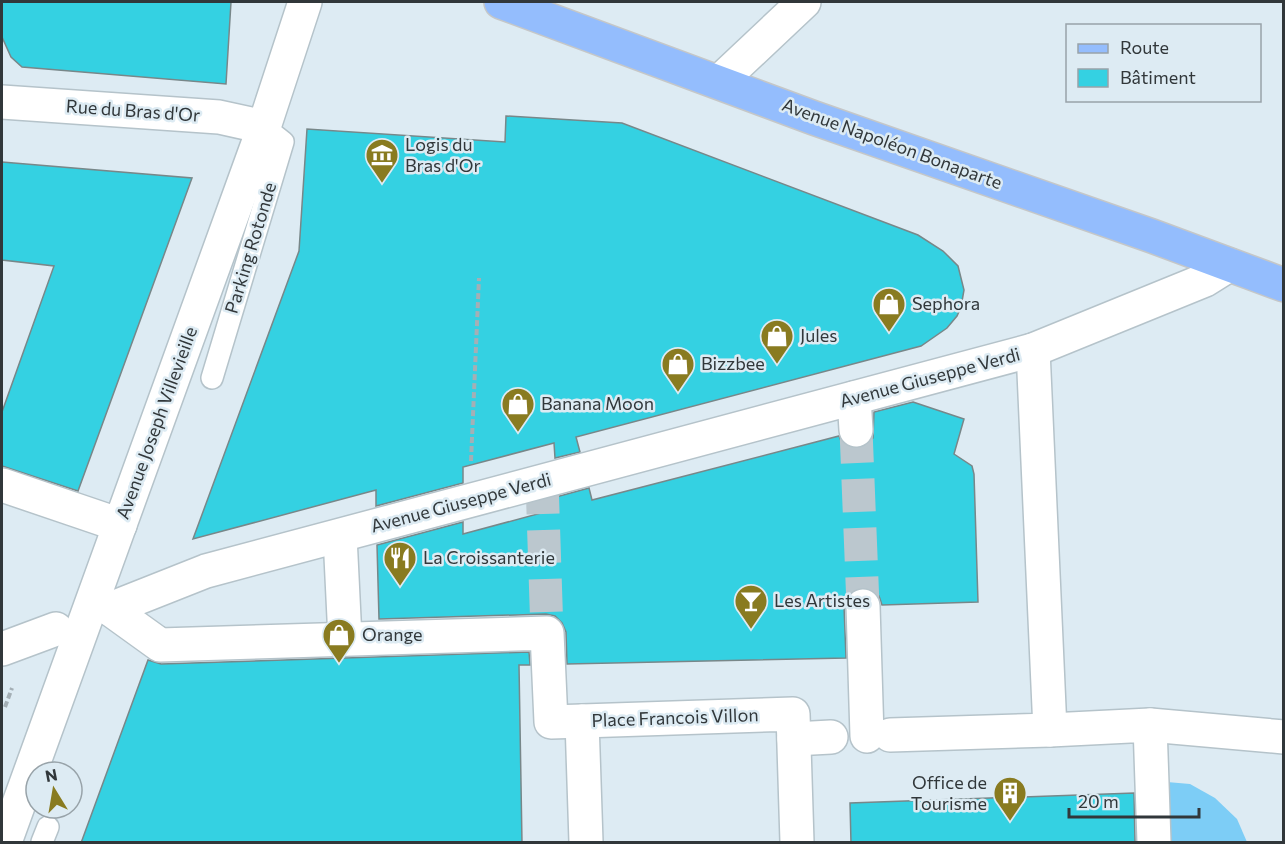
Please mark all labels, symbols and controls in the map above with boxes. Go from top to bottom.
legend [1066,24,1261,102]
text: Route [1120,36,1169,58]
text: Bâtiment [1120,66,1196,88]
street label: Avenue Napoléon Bonaparte [779,93,1005,193]
street label: Rue du Bras d'Or [65,94,201,126]
place label: Logis du Bras d'Or [405,133,481,176]
museum icon: Logis du Bras d'Or [364,137,400,184]
street label: Parking Rotonde [220,179,280,316]
shop icon: Sephora [871,286,907,333]
place label: Sephora [912,292,980,314]
shop icon: Jules [759,318,795,365]
street label: Avenue Joseph Villevieille [111,323,201,522]
place label: Jules [800,324,838,346]
street label: Avenue Giuseppe Verdi [837,342,1022,412]
shop icon: Bizzbee [660,346,696,393]
place label: Bizzbee [701,352,765,374]
shop icon: Banana Moon [500,386,536,433]
place label: Banana Moon [541,392,654,414]
street label: Avenue Giuseppe Verdi [368,467,553,537]
restaurant icon: La Croissanterie [382,540,418,587]
place label: La Croissanterie [423,546,555,568]
bar icon: Les Artistes [733,583,769,630]
place label: Les Artistes [774,589,870,611]
shop icon: Orange [321,617,357,664]
place label: Orange [362,623,423,645]
street label: Place Francois Villon [591,703,759,731]
north arrow [24,760,84,820]
text: N [43,764,59,785]
place label: Office de Tourisme [911,771,987,814]
building icon: Office de Tourisme [992,775,1028,822]
scale bar [1069,781,1200,819]
text: 20 m [1078,790,1119,812]

